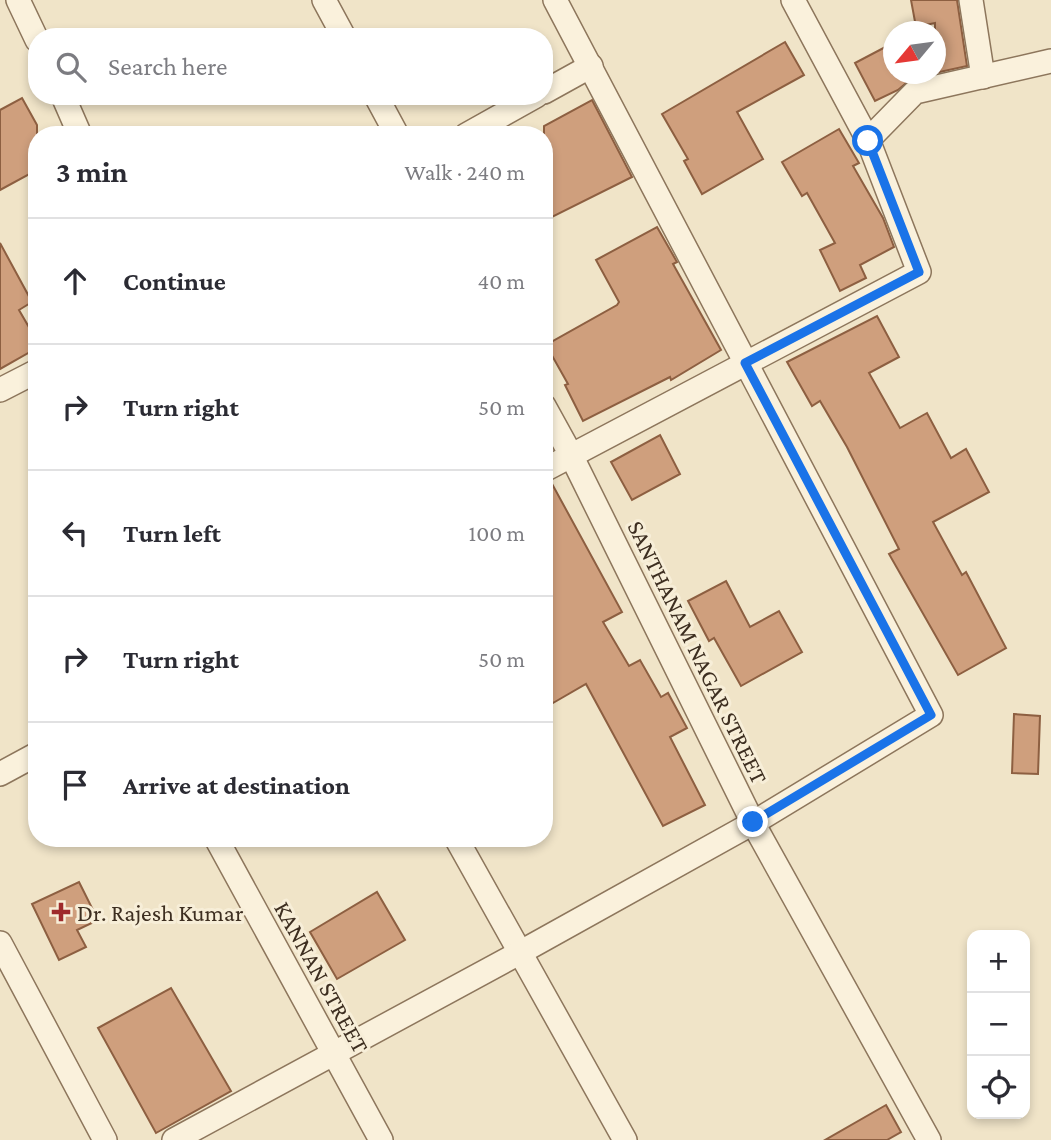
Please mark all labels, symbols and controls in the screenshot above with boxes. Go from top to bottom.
north arrow [883,21,946,84]
search box [28,28,553,105]
icon: search [52,48,90,86]
text: Search here [108,52,227,81]
route start [852,125,883,156]
text: 3 min [56,155,128,188]
text: Walk · 240 m [405,159,525,185]
icon: ahead [56,262,94,300]
text: Continue [123,267,226,296]
text: 40 m [477,268,525,294]
icon: right [56,388,94,426]
text: Turn right [123,393,239,422]
text: 50 m [478,394,525,420]
icon: left [56,514,94,552]
street label: SANTHANAM NAGAR STREET [622,516,774,788]
text: Turn left [123,519,221,548]
text: 100 m [469,520,525,546]
icon: right [56,640,94,678]
text: Turn right [123,645,239,674]
text: 50 m [478,646,525,672]
icon: arrive [56,766,94,804]
text: Arrive at destination [123,771,350,800]
route end [737,806,768,837]
street label: KANNAN STREET [269,897,375,1057]
place label: Dr. Rajesh Kumar [77,899,244,926]
marker: Dr. Rajesh Kumar [51,902,71,922]
map controls [967,930,1030,1119]
button: + [967,930,1030,993]
button: − [967,993,1030,1056]
button: locate [967,1056,1030,1119]

